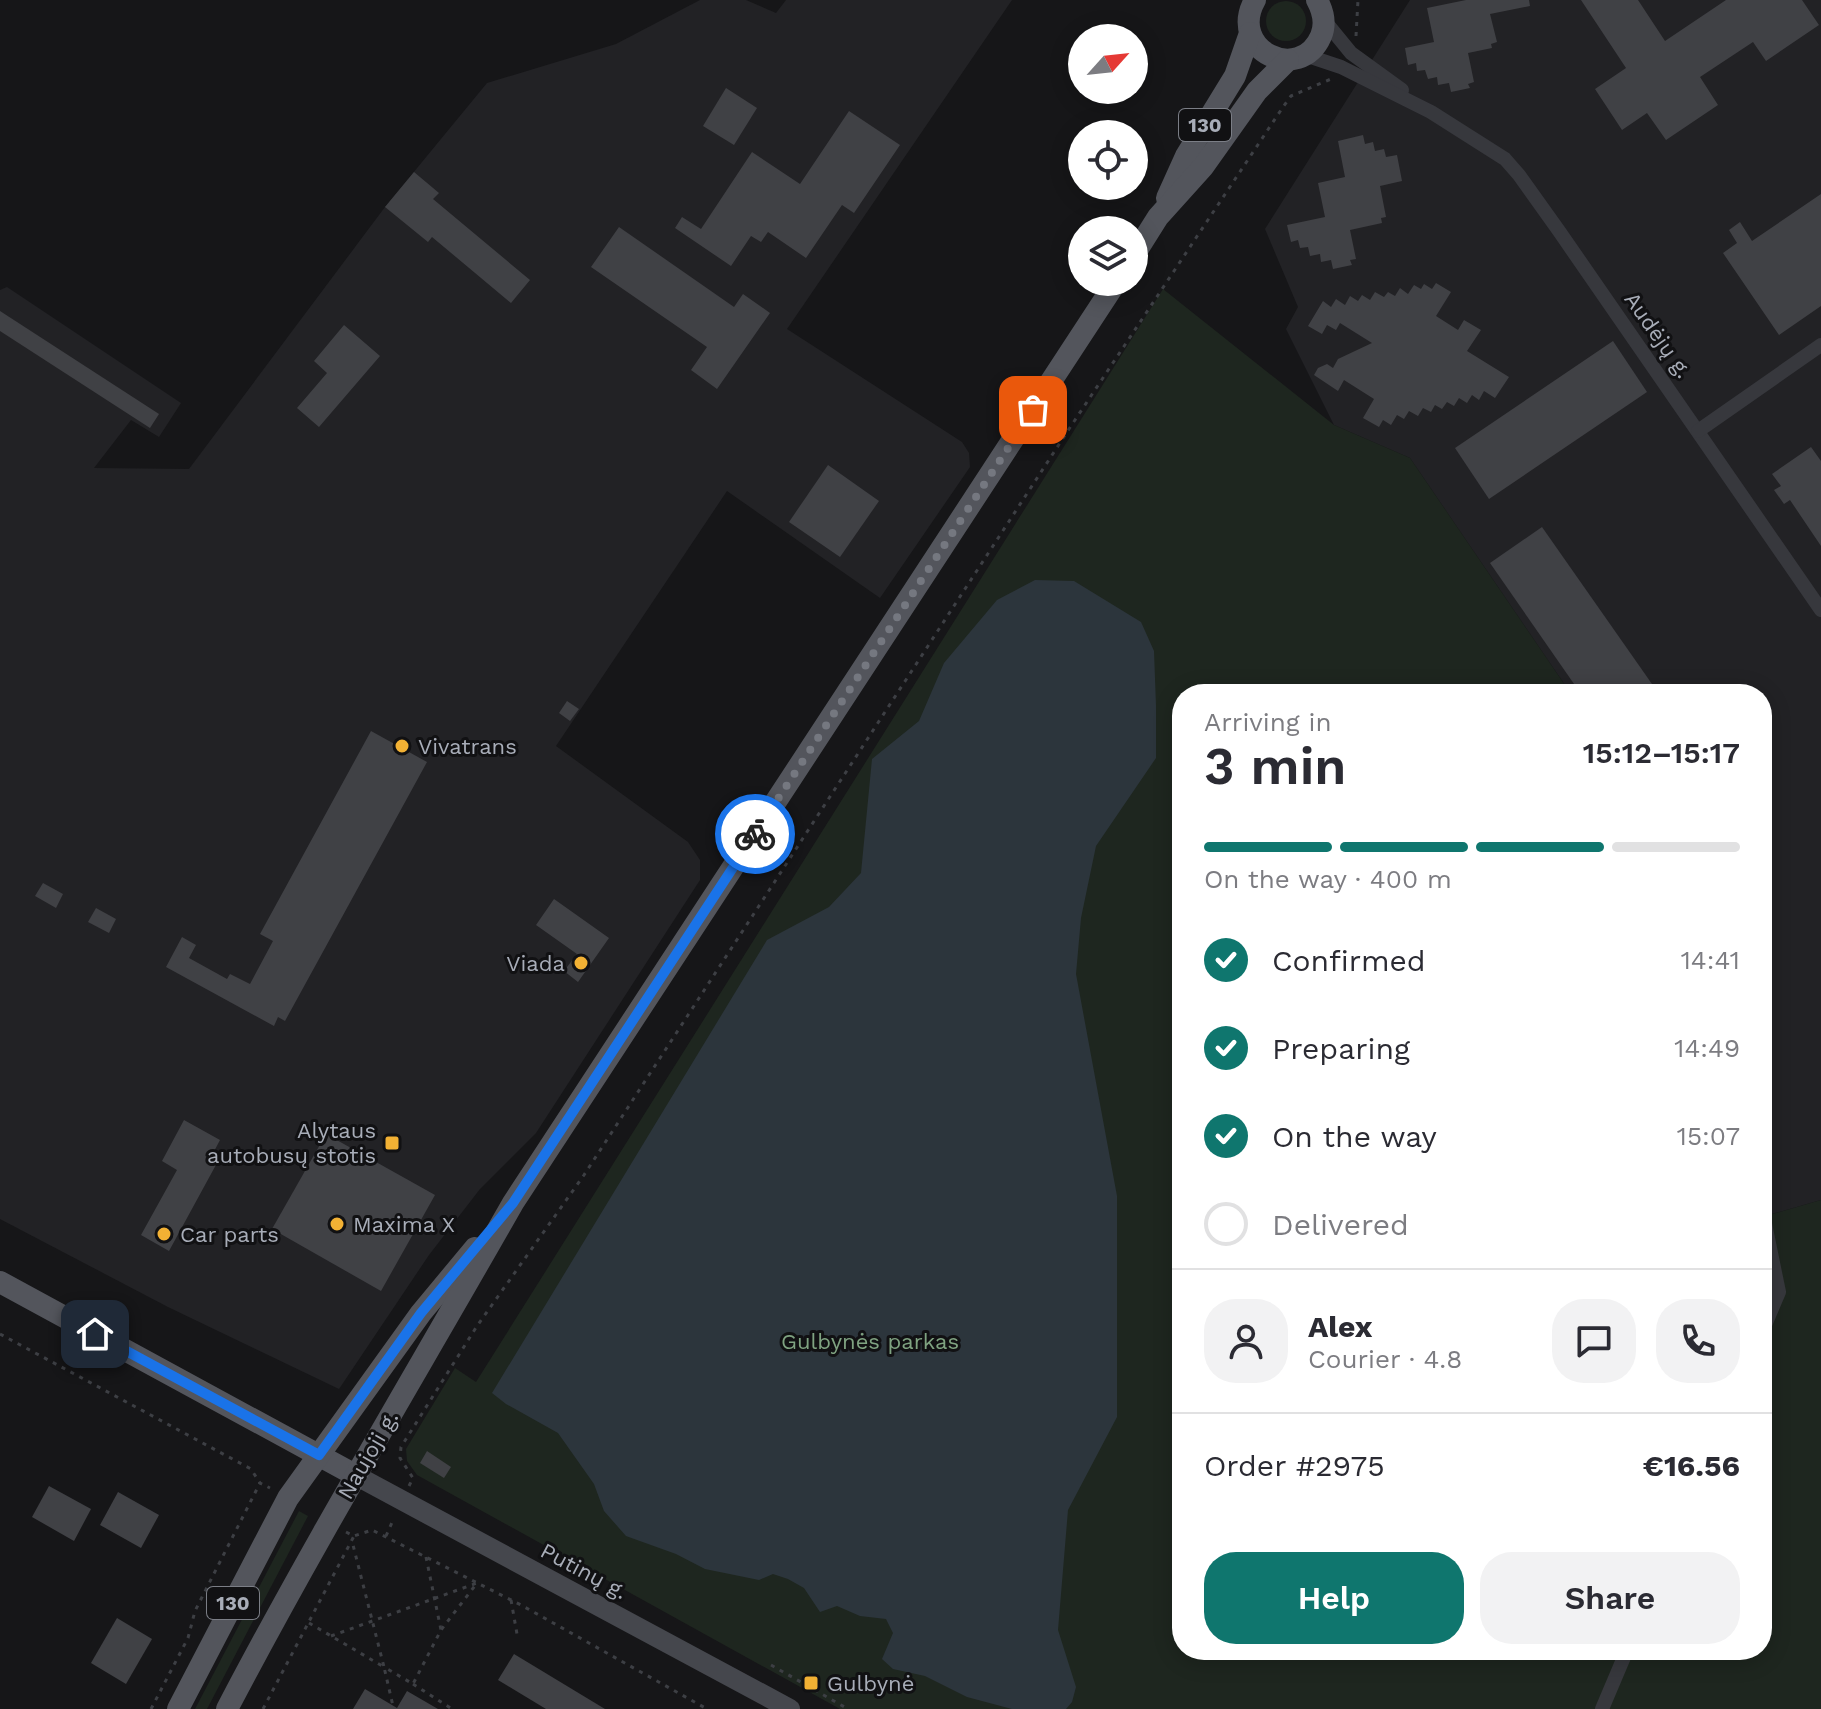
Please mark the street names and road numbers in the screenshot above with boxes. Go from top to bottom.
road number: 130 [1179,109,1231,141]
street label: Audėjų g. [1619,287,1697,383]
street label: Naujoji g. [333,1406,403,1504]
street label: Putinų g. [536,1538,632,1604]
road number: 130 [207,1587,259,1619]

